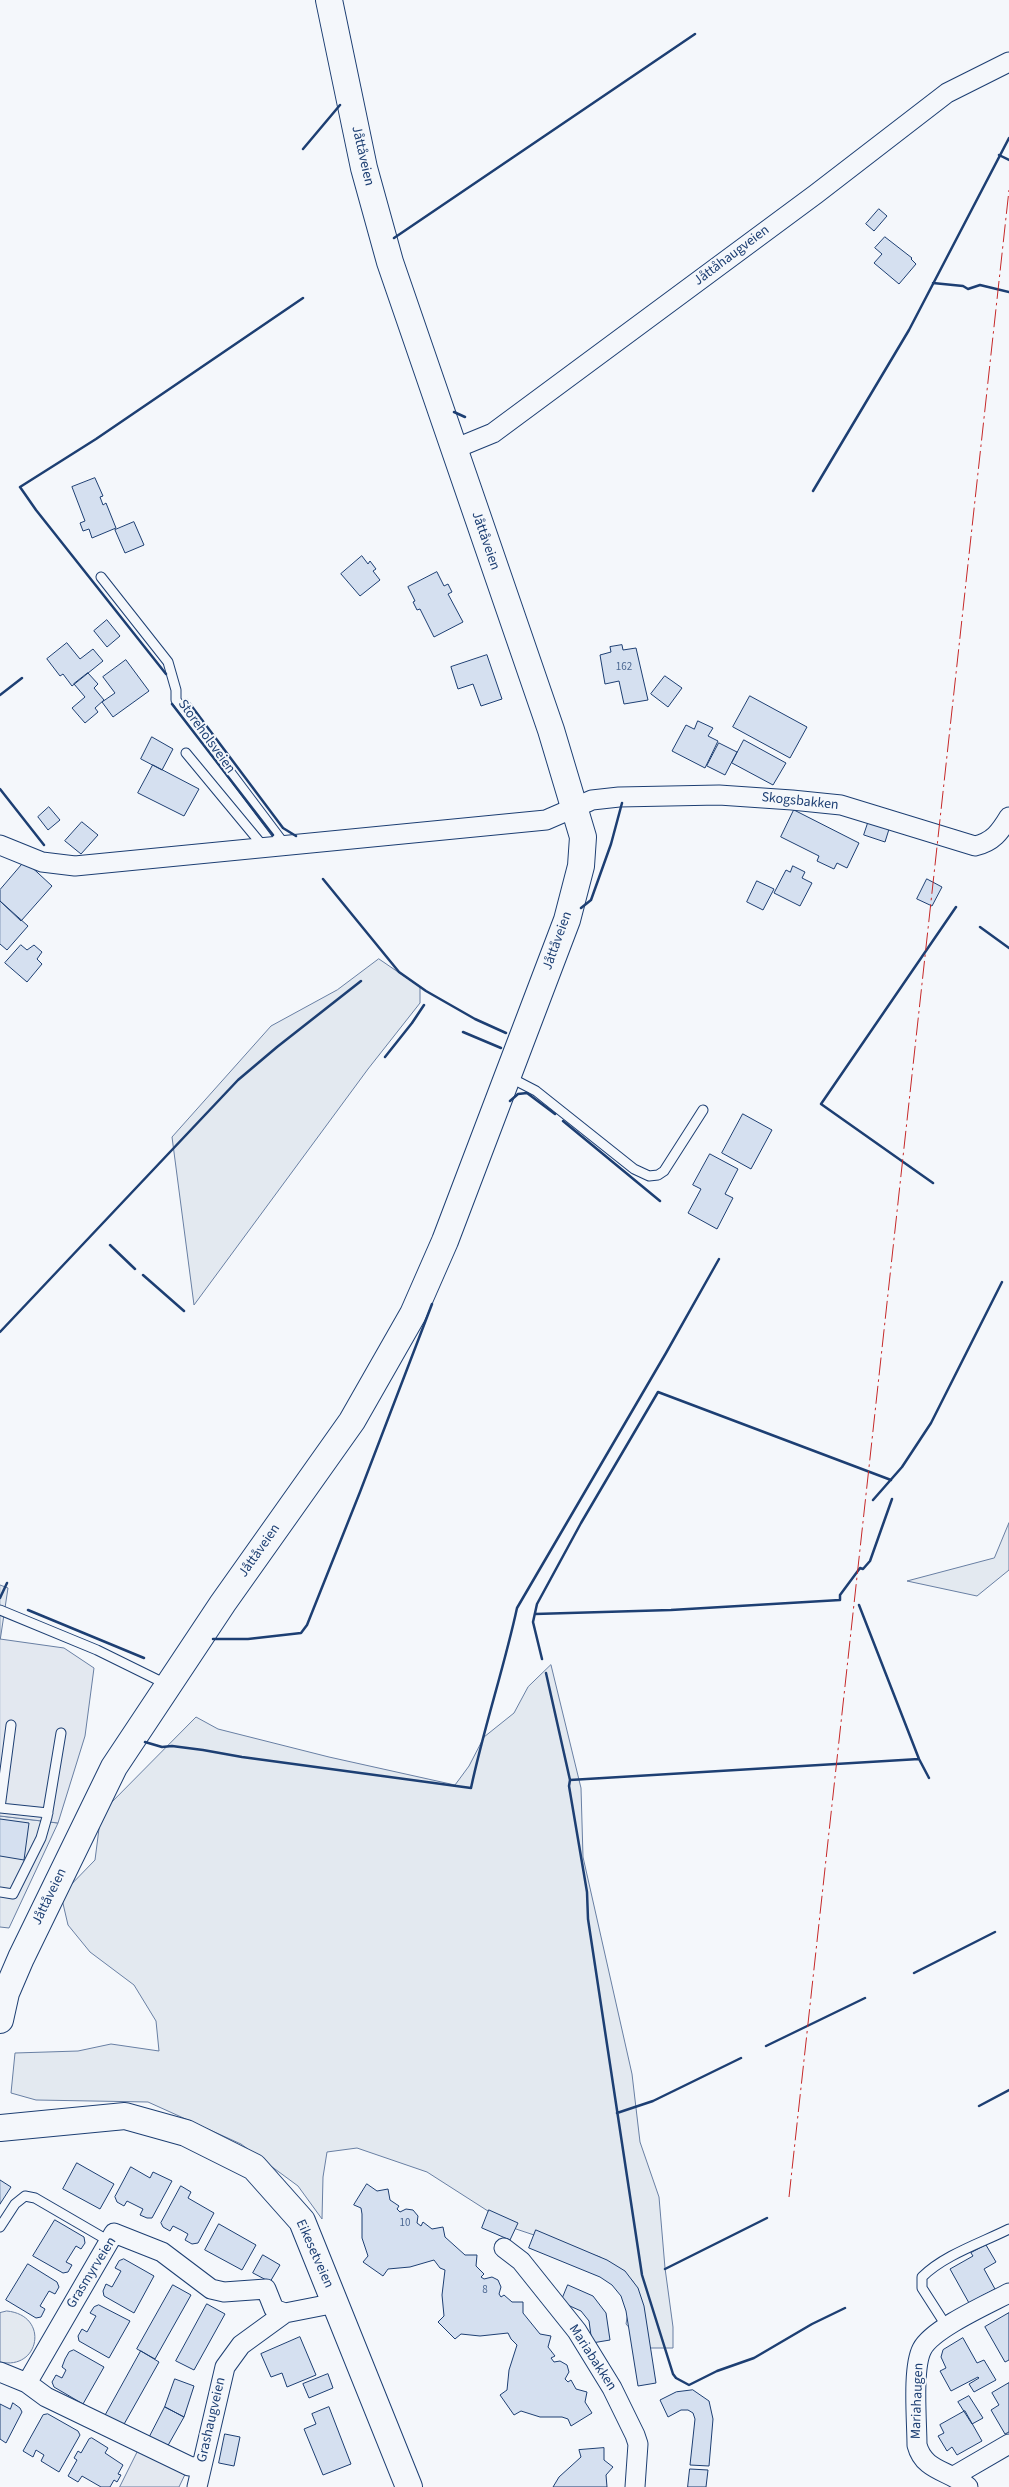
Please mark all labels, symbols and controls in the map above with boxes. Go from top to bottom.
street label: Jåttåveien [347,124,377,188]
street label: Jåttåhaugveien [691,222,773,290]
street label: Jåttåveien [467,509,503,573]
house number: 162 [616,661,632,675]
street label: Storeholsveien [174,697,238,777]
street label: Skogsbakken [761,790,839,814]
street label: Jåttåveien [540,909,576,973]
street label: Jåttåveien [236,1521,284,1581]
street label: Jåttåveien [29,1866,71,1928]
street label: Eikesetveien [291,2217,337,2291]
house number: 10 [400,2217,410,2231]
street label: Grasmyrveien [63,2234,121,2312]
house number: 8 [482,2284,488,2298]
street label: Mariabakken [564,2322,620,2394]
street label: Mariahaugen [908,2363,928,2439]
street label: Grashaugveien [194,2376,230,2464]

